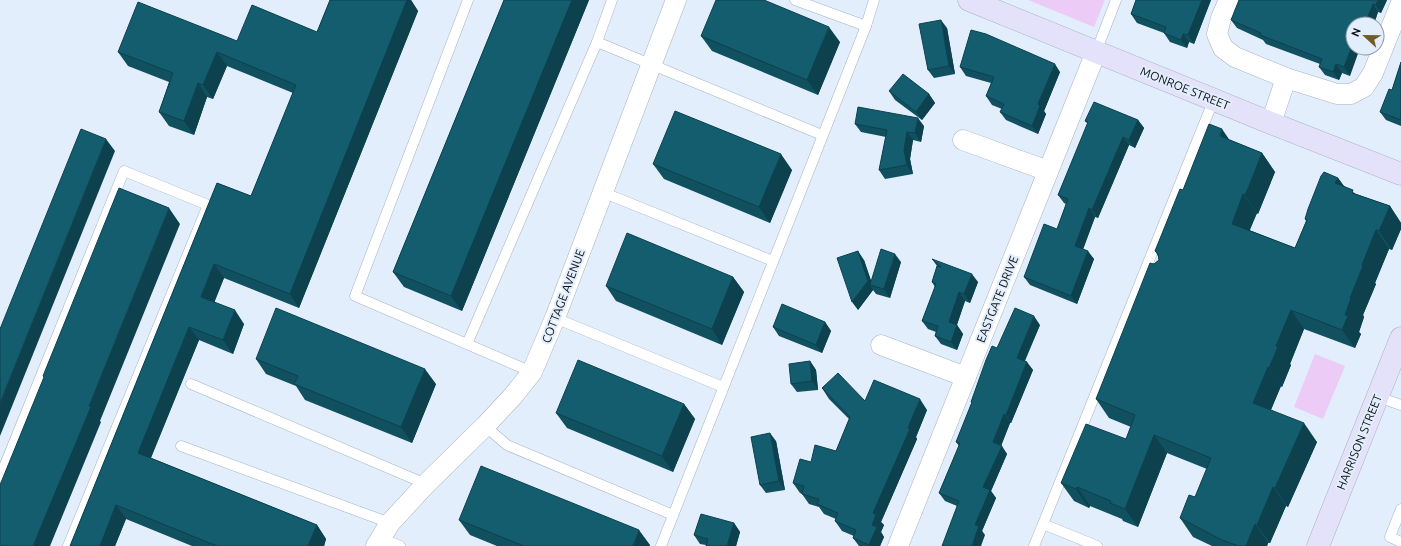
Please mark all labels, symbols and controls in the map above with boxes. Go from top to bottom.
north arrow [1345,16,1385,56]
text: N [1349,26,1363,38]
street label: MONROE STREET [1138,64,1232,112]
street label: COTTAGE AVENUE [539,247,587,345]
street label: EASTGATE DRIVE [974,254,1020,344]
street label: HARRISON STREET [1334,392,1384,492]

